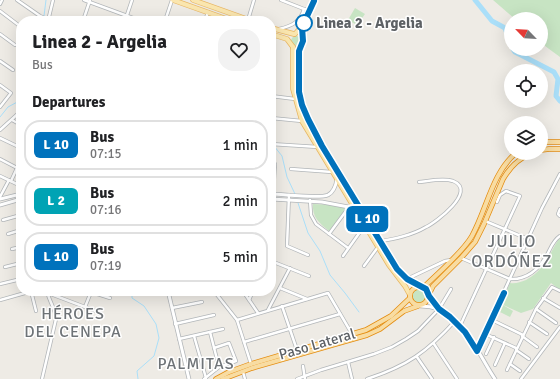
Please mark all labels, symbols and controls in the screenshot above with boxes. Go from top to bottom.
north arrow [504,12,548,56]
map controls [504,12,548,160]
marker: Linea 2 - Argelia [295,14,313,32]
place label: Linea 2 - Argelia [316,14,423,32]
button: heart [218,29,260,71]
text: Linea 2 - Argelia [32,30,167,54]
text: Bus [32,57,53,73]
button: locate [504,64,548,108]
text: Departures [32,93,105,111]
button: layers [504,116,548,160]
text: Bus [90,128,114,146]
text: L 10 [43,136,69,153]
text: 1 min [222,136,258,154]
text: 07:15 [90,146,122,162]
text: Bus [90,184,114,202]
text: L 2 [47,192,65,209]
text: 2 min [222,192,258,210]
text: 07:16 [90,202,122,218]
line badge: L 10 [339,206,395,232]
text: L 10 [354,210,380,227]
district label: JULIO ORDÓÑEZ [471,231,553,272]
text: Bus [90,240,114,258]
text: L 10 [43,248,69,265]
text: 5 min [222,248,258,266]
text: 07:19 [90,258,122,274]
district label: HÉROES DEL CENEPA [24,304,122,342]
street label: Paso Lateral [277,325,357,363]
district label: PALMITAS [157,354,235,374]

